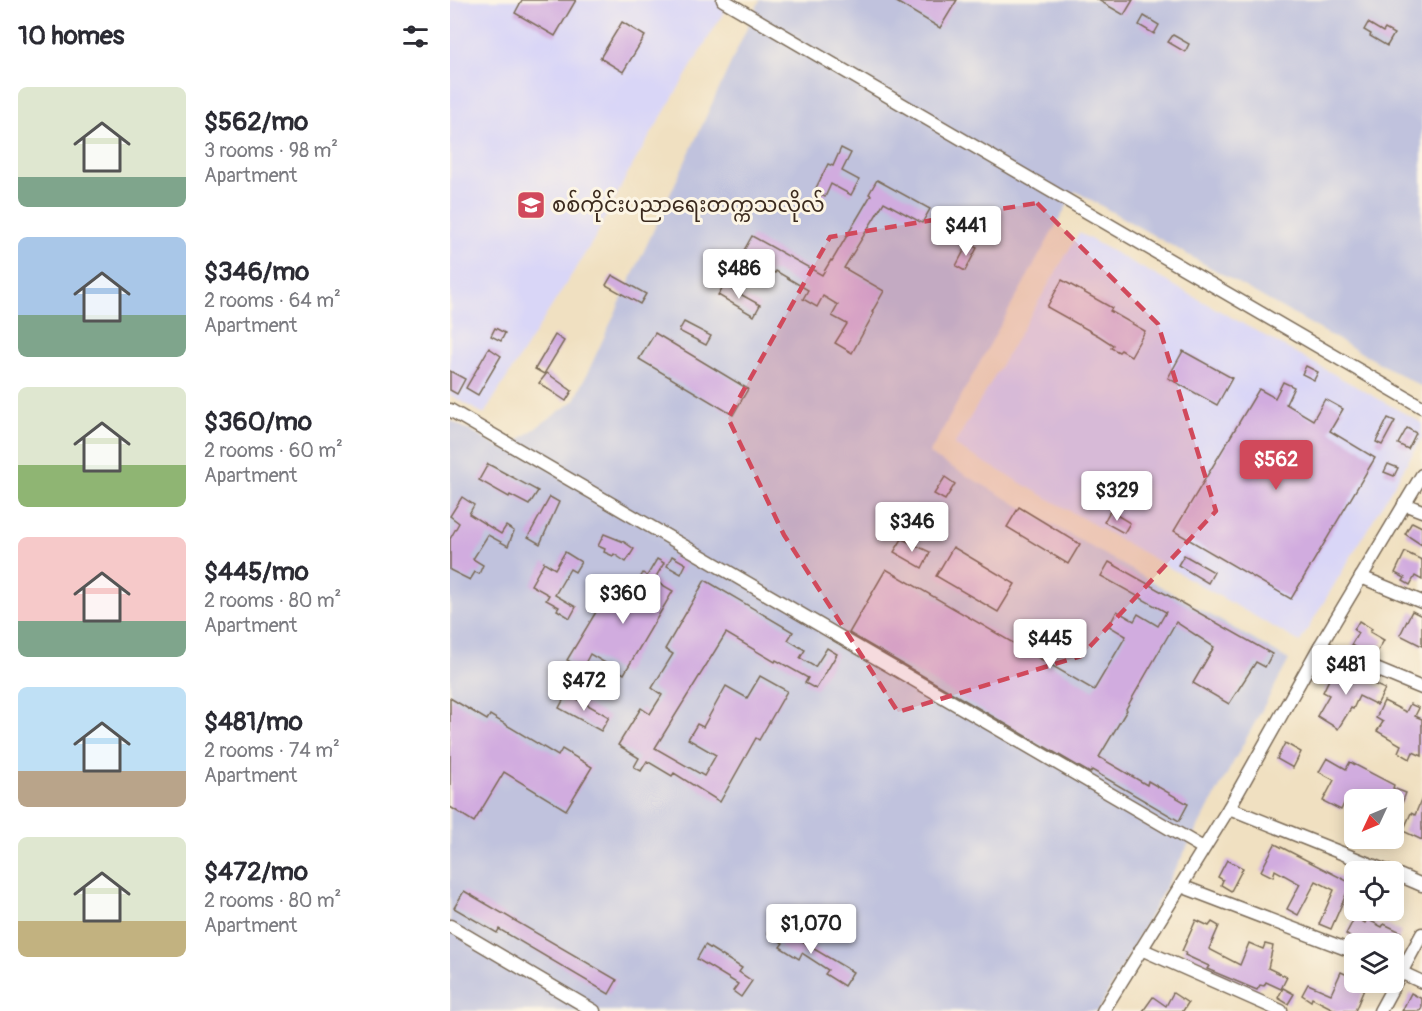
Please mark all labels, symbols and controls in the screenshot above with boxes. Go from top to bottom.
text: 10 homes [18,20,124,52]
icon: filters [399,20,432,53]
text: $562/mo [204,106,308,138]
icon: home [66,111,138,183]
text: 3 rooms · 98 m² [204,138,338,163]
text: Apartment [204,163,297,188]
school or university icon: စစ်ကိုင်းပညာရေးတက္ကသလိုလ် [515,189,547,221]
place label: စစ်ကိုင်းပညာရေးတက္ကသလိုလ် [552,189,825,222]
pin: $441 [930,206,1002,257]
text: $441 [945,213,987,238]
pin: $486 [703,249,775,300]
text: $346/mo [204,256,309,288]
text: $486 [717,256,761,281]
icon: home [66,261,138,333]
text: 2 rooms · 64 m² [204,288,341,313]
text: Apartment [204,313,297,338]
text: $360/mo [204,406,312,438]
icon: home [66,411,138,483]
text: 2 rooms · 60 m² [204,438,343,463]
pin: $562 [1240,440,1312,491]
text: $562 [1254,447,1298,472]
text: Apartment [204,463,297,488]
pin: $329 [1081,471,1153,522]
text: $329 [1095,478,1139,503]
pin: $346 [876,502,948,553]
text: $346 [889,509,935,534]
text: $445/mo [204,556,309,588]
icon: home [66,561,138,633]
pin: $360 [587,574,659,625]
text: $360 [599,581,647,606]
text: 2 rooms · 80 m² [204,588,341,613]
text: Apartment [204,613,297,638]
pin: $445 [1014,619,1086,670]
text: $445 [1028,626,1072,651]
pin: $481 [1310,645,1382,696]
text: $481 [1326,652,1366,677]
pin: $472 [548,661,620,712]
text: $472 [562,668,606,693]
text: $481/mo [204,706,303,738]
icon: home [66,711,138,783]
text: 2 rooms · 74 m² [204,738,340,763]
text: Apartment [204,763,297,788]
north arrow [1344,789,1404,849]
map controls [1344,789,1404,993]
text: $472/mo [204,856,308,888]
icon: home [66,861,138,933]
button: locate [1344,861,1404,921]
text: 2 rooms · 80 m² [204,888,341,913]
pin: $1,070 [762,904,860,955]
text: $1,070 [780,911,842,936]
text: Apartment [204,913,297,938]
button: layers [1344,933,1404,993]

